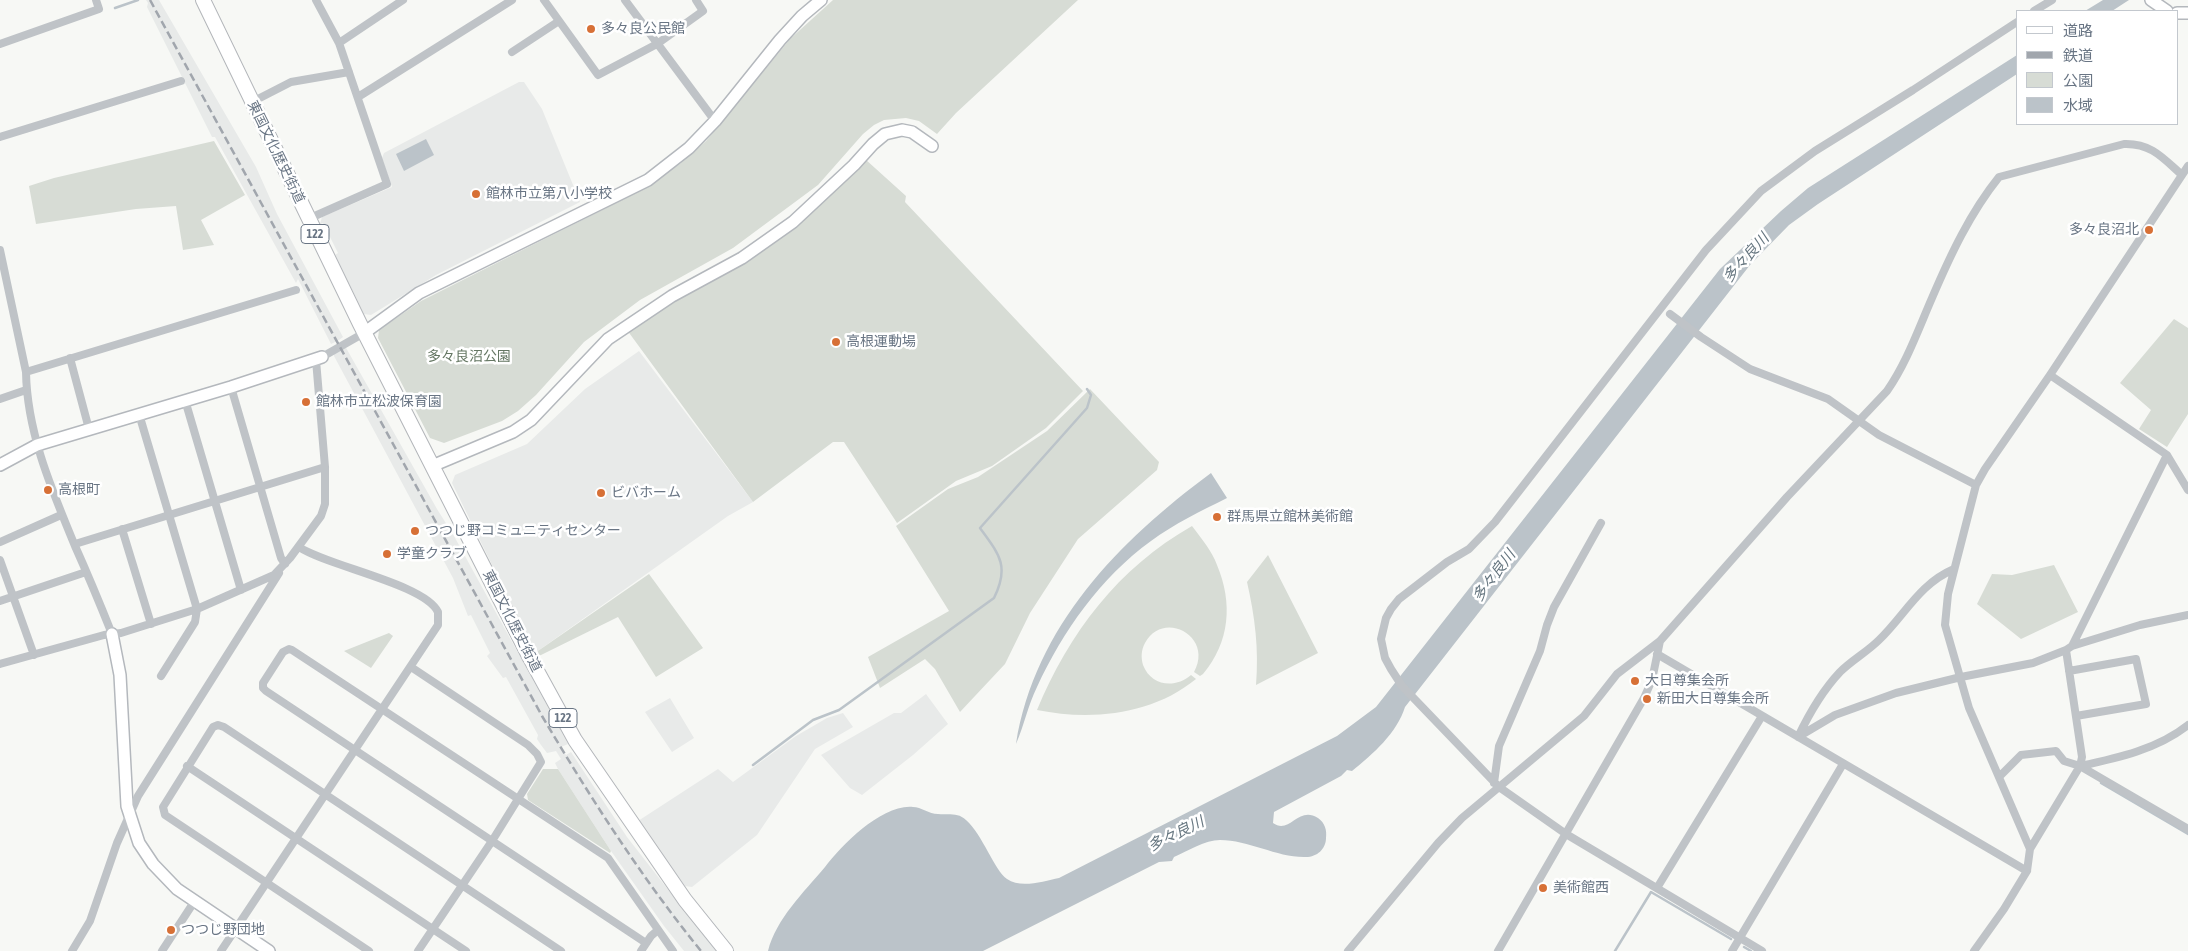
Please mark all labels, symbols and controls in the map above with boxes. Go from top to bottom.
legend [2016,10,2178,125]
place label: 多々良公民館 [601,21,685,37]
text: 道路 [2063,22,2093,39]
marker: 多々良公民館 [585,23,597,35]
text: 鉄道 [2063,47,2093,64]
text: 公園 [2063,72,2093,89]
text: 水域 [2063,97,2093,114]
street label: 東国文化歴史街道 [244,98,308,206]
place label: 館林市立第八小学校 [486,186,612,202]
marker: 館林市立第八小学校 [470,188,482,200]
place label: 多々良沼北 [2069,222,2139,238]
road number: 122 [301,224,329,243]
marker: 多々良沼北 [2143,224,2155,236]
water label: 多々良川 [1719,230,1773,286]
place label: 高根運動場 [846,334,916,350]
marker: 高根運動場 [830,336,842,348]
park label: 多々良沼公園 [427,349,511,365]
place label: 館林市立松波保育園 [316,394,442,410]
marker: 館林市立松波保育園 [300,396,312,408]
place label: 高根町 [58,482,100,498]
marker: 高根町 [42,484,54,496]
place label: ビバホーム [611,485,681,501]
marker: ビバホーム [595,487,607,499]
place label: 群馬県立館林美術館 [1227,509,1353,525]
marker: 群馬県立館林美術館 [1211,511,1223,523]
place label: つつじ野コミュニティセンター [425,523,621,539]
marker: つつじ野コミュニティセンター [409,525,421,537]
place label: 学童クラブ [397,546,467,562]
water label: 多々良川 [1469,547,1519,605]
marker: 学童クラブ [381,548,393,560]
street label: 東国文化歴史街道 [479,567,545,675]
place label: 大日尊集会所 [1645,673,1729,689]
marker: 大日尊集会所 [1629,675,1641,687]
place label: 新田大日尊集会所 [1657,691,1769,707]
marker: 新田大日尊集会所 [1641,693,1653,705]
road number: 122 [549,708,577,728]
water label: 多々良川 [1145,813,1207,855]
place label: 美術館西 [1553,880,1609,896]
marker: 美術館西 [1537,882,1549,894]
place label: つつじ野団地 [181,922,265,938]
marker: つつじ野団地 [165,924,177,936]

